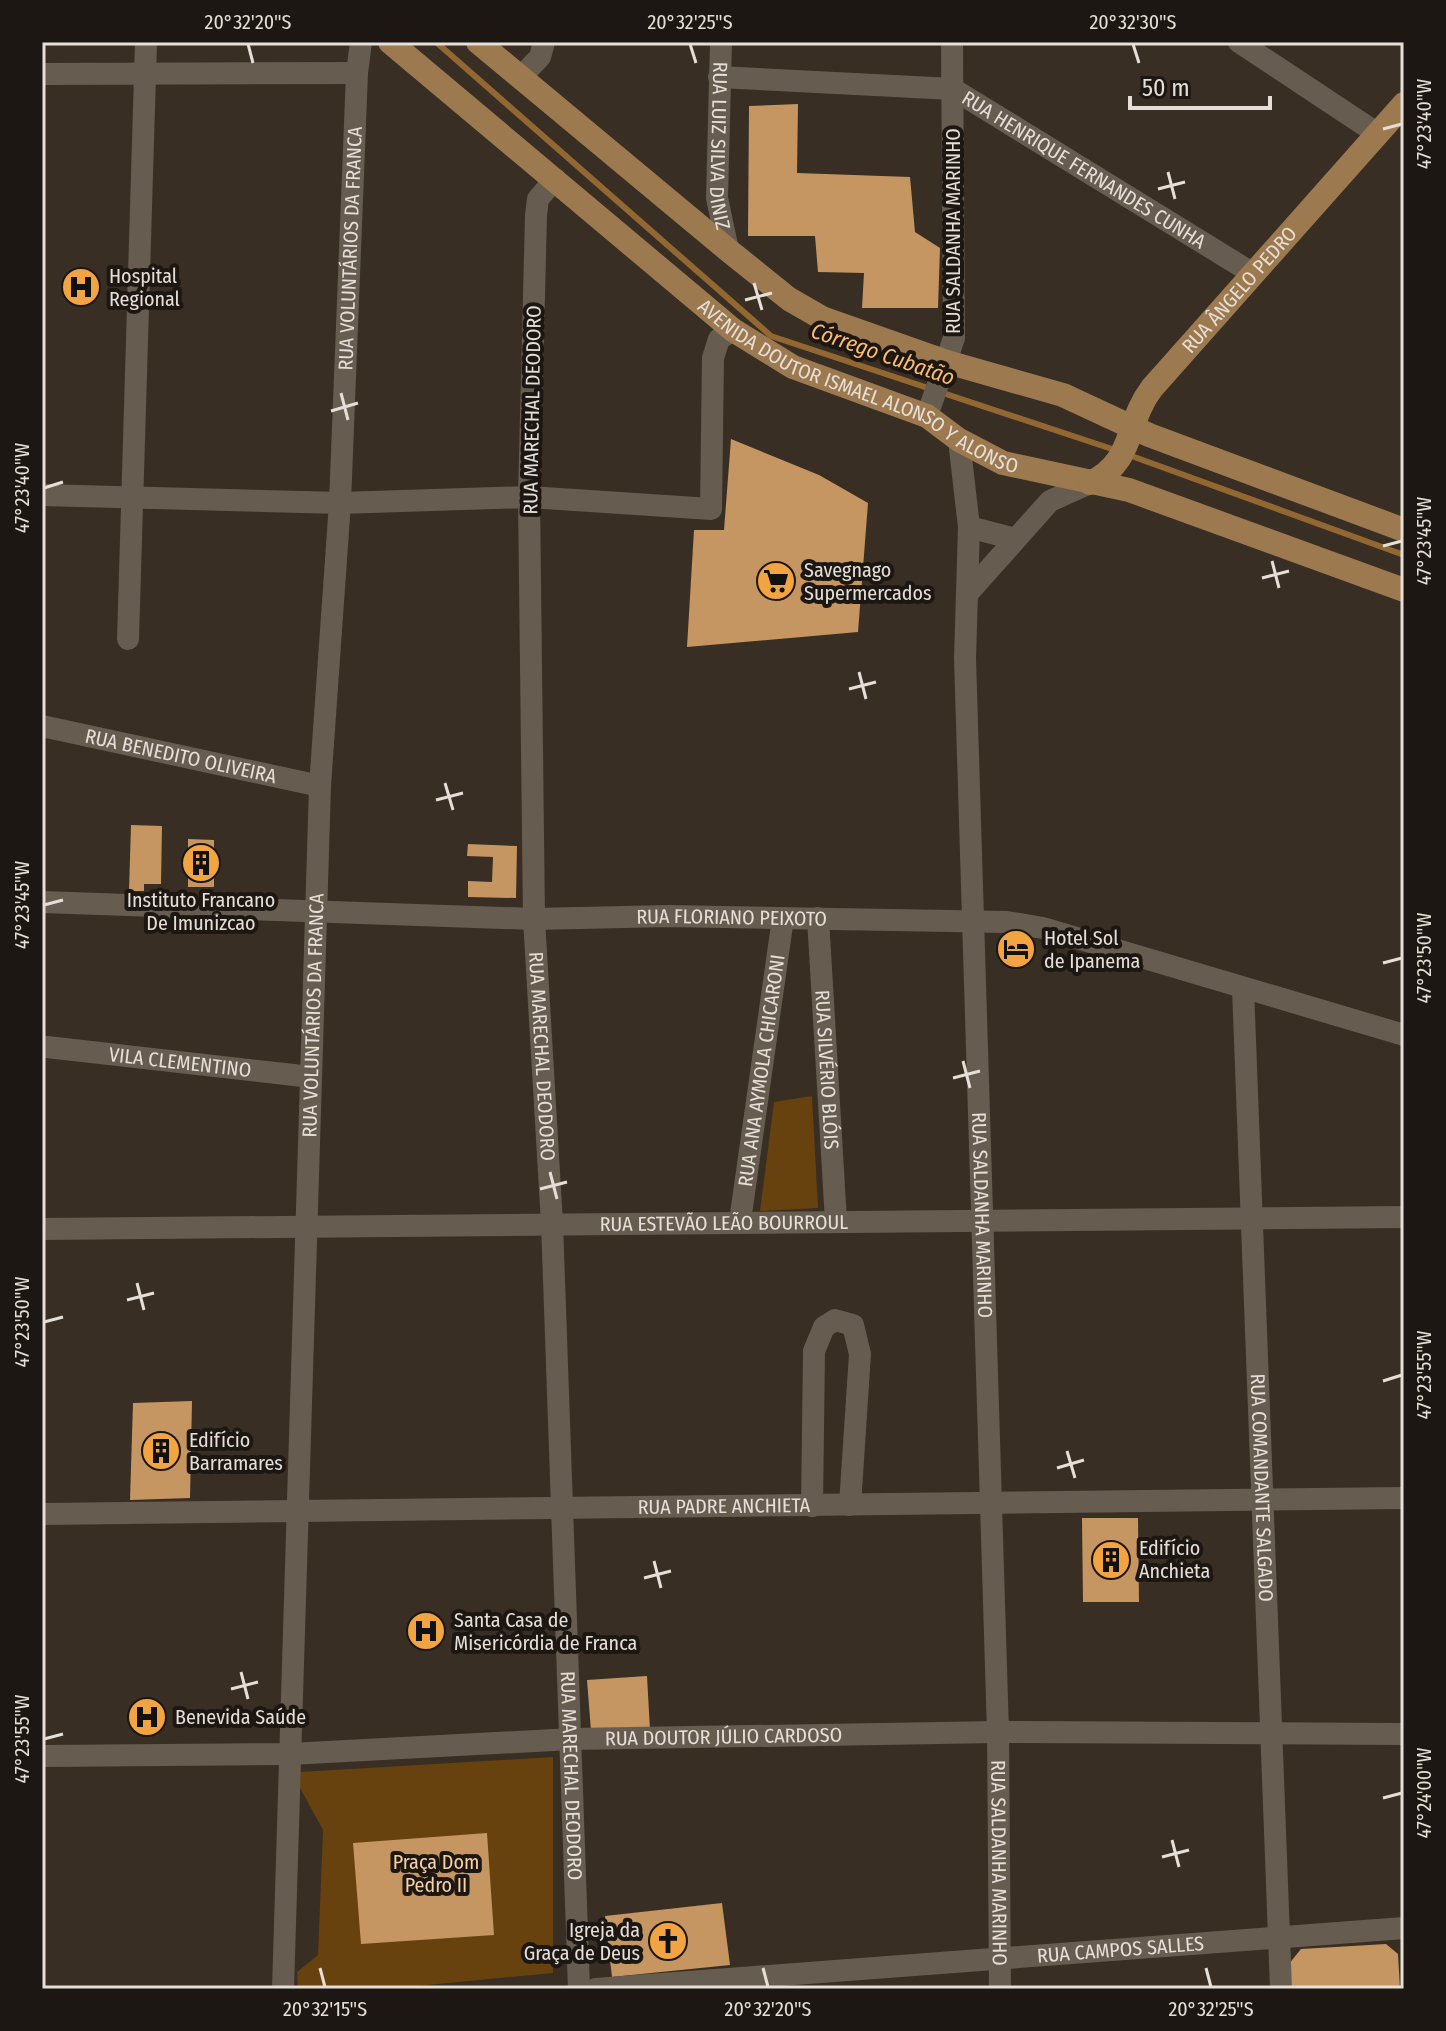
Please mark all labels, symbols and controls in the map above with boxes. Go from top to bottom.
text: 20°32'20"S [205,10,292,34]
text: 20°32'25"S [647,10,733,34]
text: 20°32'30"S [1089,10,1177,34]
scale bar [1130,60,1270,110]
street label: RUA LUIZ SILVA DINIZ [705,61,735,232]
text: 50 m [1142,74,1190,102]
text: 47°23'40"W [1412,79,1436,169]
street label: RUA HENRIQUE FERNANDES CUNHA [958,86,1211,254]
street label: RUA VOLUNTÁRIOS DA FRANCA [333,125,367,371]
street label: RUA SALDANHA MARINHO [941,128,965,334]
street label: RUA ÂNGELO PEDRO [1177,221,1302,358]
place label: Hospital Regional [109,264,180,311]
hospital icon: Hospital Regional [60,266,102,308]
street label: AVENIDA DOUTOR ISMAEL ALONSO Y ALONSO [693,294,1020,478]
street label: RUA MARECHAL DEODORO [518,305,546,515]
water label: Córrego Cubatão [808,317,958,391]
text: 47°23'40"W [10,443,34,533]
text: 47°23'45"W [1412,497,1436,585]
place label: Savegnago Supermercados [804,558,932,605]
supermarket icon: Savegnago Supermercados [755,560,797,602]
street label: RUA BENEDITO OLIVEIRA [83,724,279,788]
building icon: Instituto Francano De Imunizcao [180,842,222,884]
text: 47°23'45"W [10,861,34,949]
place label: Instituto Francano De Imunizcao [127,888,275,935]
street label: RUA VOLUNTÁRIOS DA FRANCA [297,892,329,1138]
street label: RUA FLORIANO PEIXOTO [636,904,827,931]
text: 47°23'50"W [1412,913,1436,1003]
place label: Hotel Sol de Ipanema [1044,926,1140,973]
hotel icon: Hotel Sol de Ipanema [995,928,1037,970]
street label: RUA MARECHAL DEODORO [524,951,560,1162]
street label: RUA ANA AYMOLA CHICARONI [733,953,790,1188]
street label: RUA SILVÉRIO BLÓIS [810,989,844,1150]
street label: VILA CLEMENTINO [108,1042,253,1082]
street label: RUA SALDANHA MARINHO [967,1112,997,1318]
street label: RUA ESTEVÃO LEÃO BOURROUL [600,1210,848,1236]
text: 47°23'50"W [10,1277,34,1367]
text: 47°23'55"W [1412,1330,1436,1420]
street label: RUA COMANDANTE SALGADO [1246,1373,1278,1602]
place label: Edifício Barramares [189,1428,283,1475]
building icon: Edifício Barramares [140,1430,182,1472]
street label: RUA PADRE ANCHIETA [638,1493,811,1519]
place label: Edifício Anchieta [1139,1536,1210,1583]
building icon: Edifício Anchieta [1090,1539,1132,1581]
place label: Santa Casa de Misericórdia de Franca [454,1608,637,1655]
hospital icon: Santa Casa de Misericórdia de Franca [405,1610,447,1652]
street label: RUA MARECHAL DEODORO [556,1670,587,1881]
text: 47°23'55"W [10,1694,34,1784]
hospital icon: Benevida Saúde [126,1696,168,1738]
place label: Benevida Saúde [175,1705,306,1729]
street label: RUA DOUTOR JÚLIO CARDOSO [605,1723,842,1750]
text: 47°24'00"W [1412,1747,1436,1839]
street label: RUA SALDANHA MARINHO [986,1760,1012,1966]
park label: Praça Dom Pedro II [393,1850,479,1897]
place label: Igreja da Graça de Deus [524,1918,640,1965]
church icon: Igreja da Graça de Deus [647,1920,689,1962]
street label: RUA CAMPOS SALLES [1036,1931,1205,1968]
text: 20°32'15"S [283,1997,367,2021]
text: 20°32'20"S [725,1997,812,2021]
text: 20°32'25"S [1168,1997,1254,2021]

